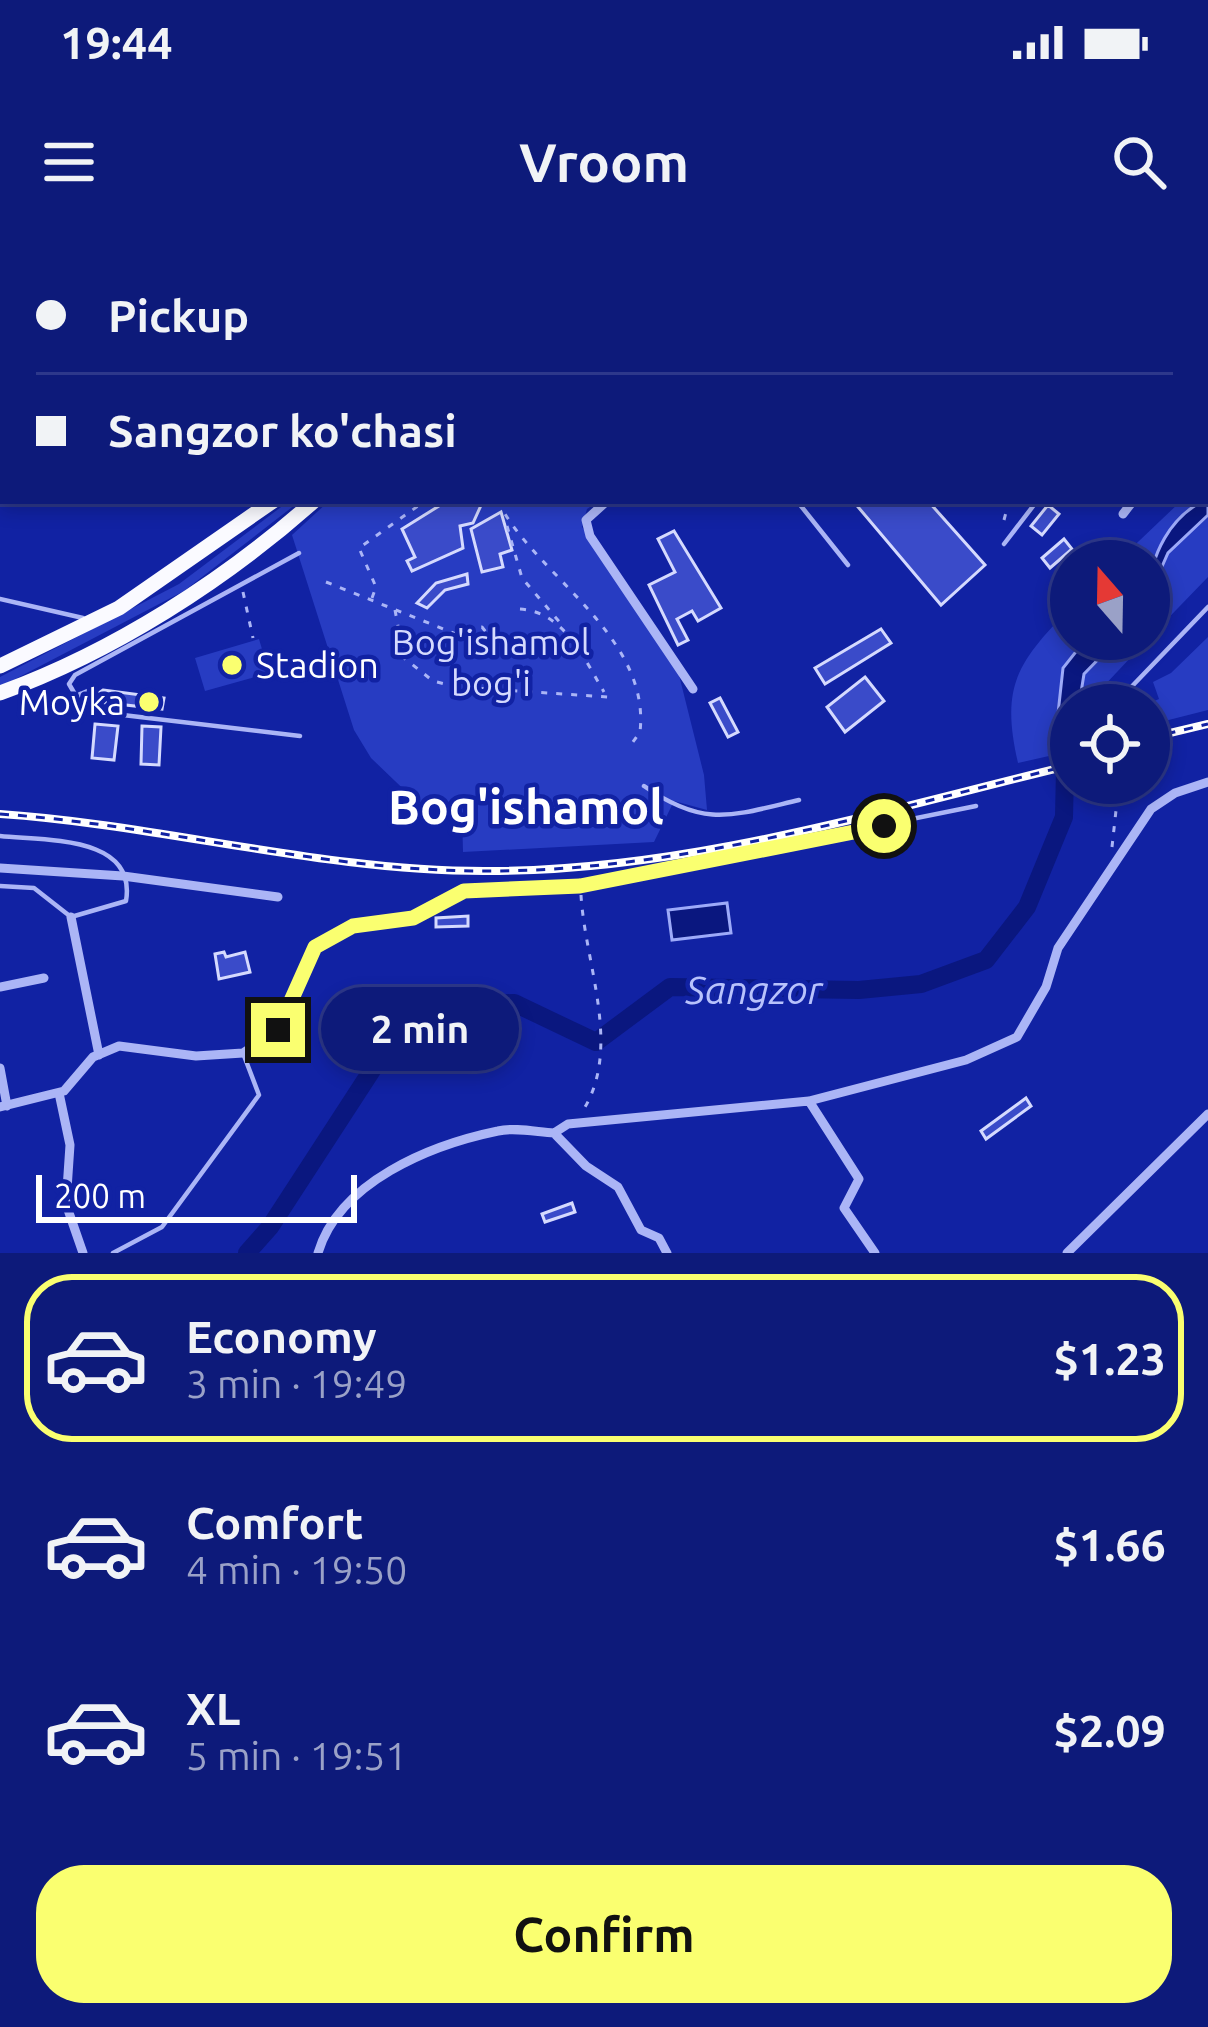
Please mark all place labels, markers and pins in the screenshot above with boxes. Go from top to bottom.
place label: Stadion [256,644,379,685]
marker: Stadion [219,652,245,678]
place label: Moyka [19,681,125,722]
marker: Moyka [136,689,162,715]

